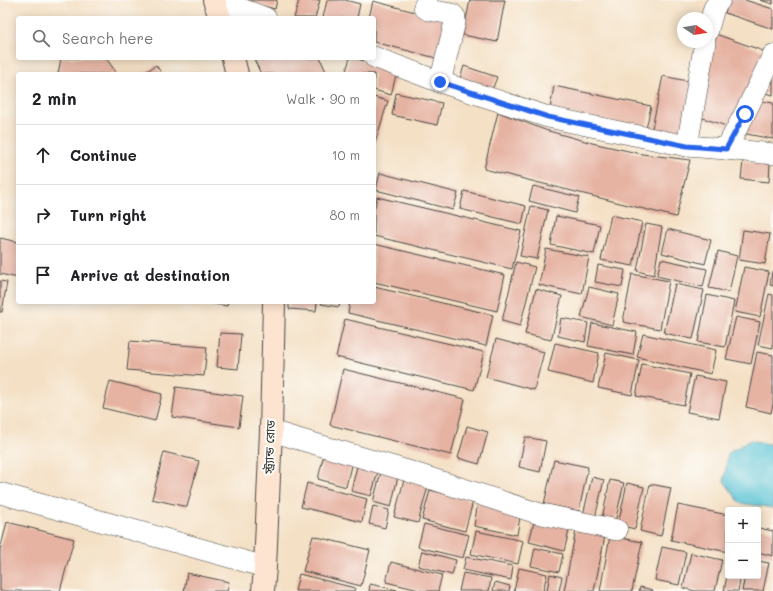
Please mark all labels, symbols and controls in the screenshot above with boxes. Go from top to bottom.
north arrow [677,12,713,48]
search box [16,16,376,60]
icon: search [30,27,52,49]
text: Search here [62,28,153,48]
route end [431,73,449,91]
text: 2 min [32,87,77,109]
text: Walk · 90 m [286,90,360,107]
route start [736,105,754,123]
icon: ahead [32,144,54,166]
text: Continue [70,145,137,165]
text: 10 m [332,146,360,163]
icon: right [32,204,54,226]
text: Turn right [70,205,147,225]
text: 80 m [330,206,360,223]
icon: arrive [32,264,54,286]
text: Arrive at destination [70,265,230,285]
street label: স্ট্র্যান্ড রোড [260,419,278,475]
map controls [725,507,761,579]
button: + [725,507,761,543]
button: − [725,543,761,579]

